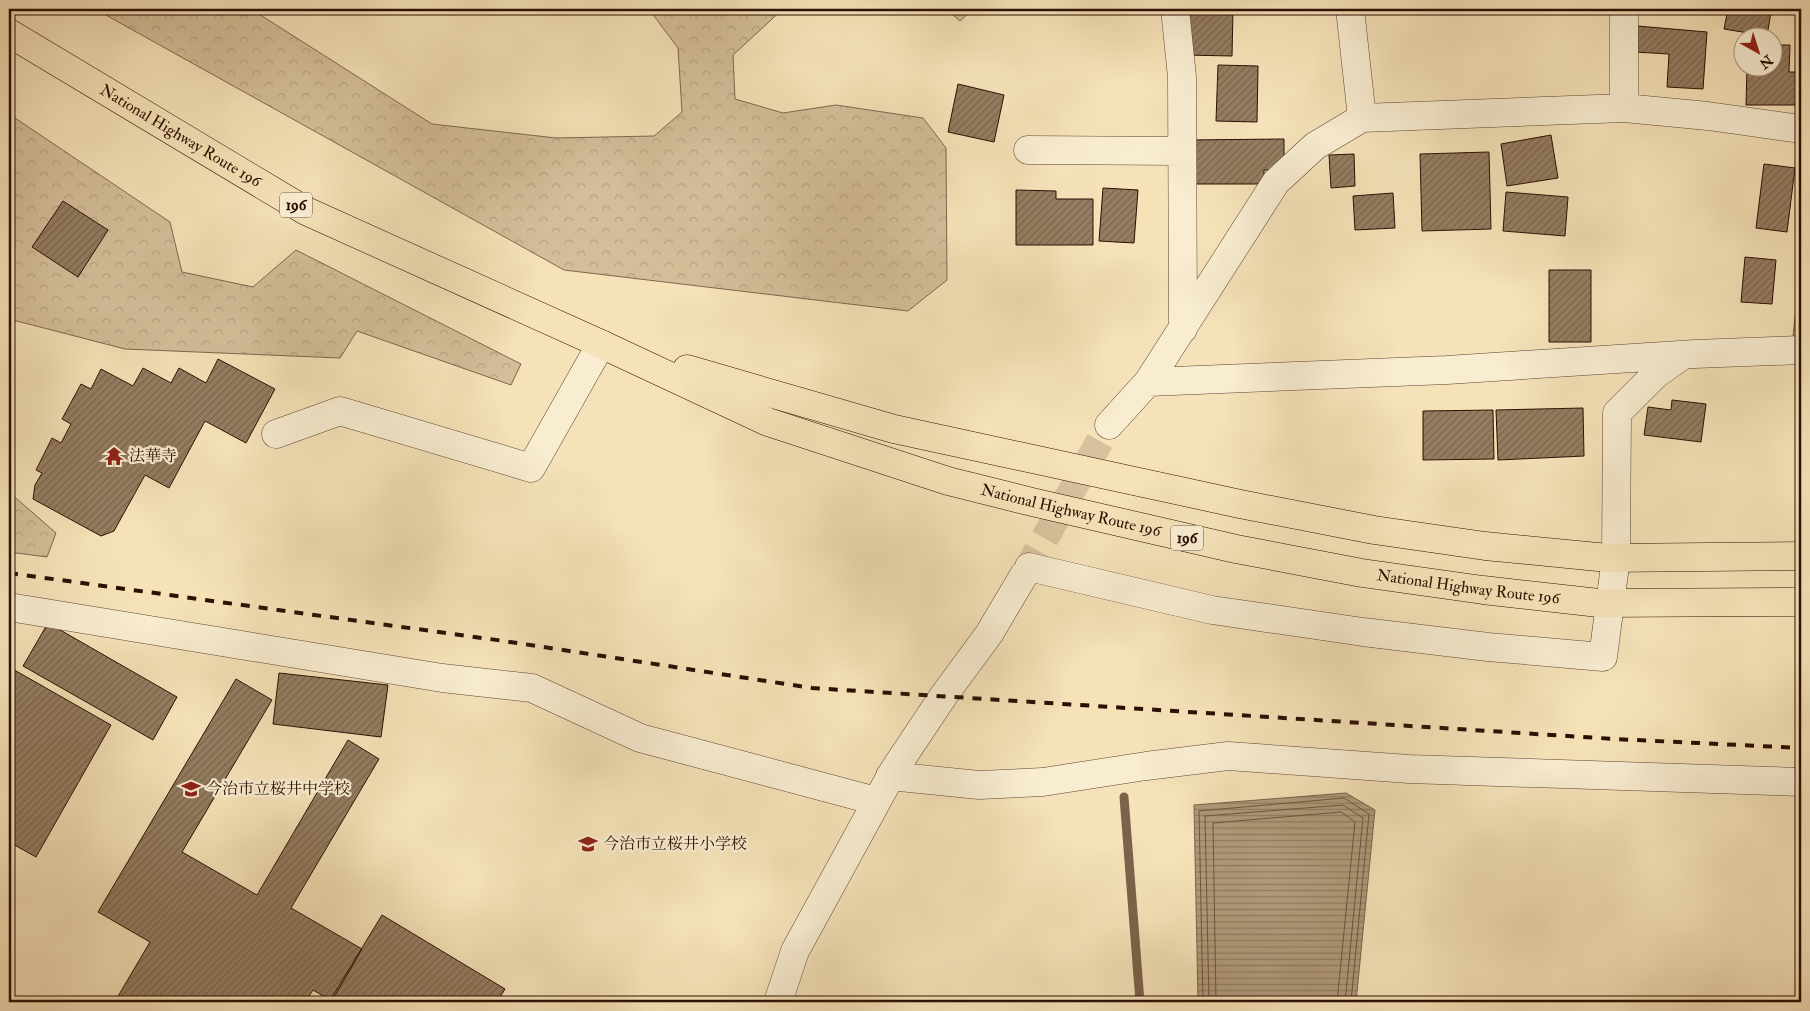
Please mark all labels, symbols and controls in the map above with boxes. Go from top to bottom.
north arrow [1732,28,1782,78]
text: N [1755,51,1777,73]
street label: National Highway Route 196 [96,80,266,192]
road number: 196 [280,192,312,218]
temple icon: 法華寺 [103,445,125,467]
place label: 法華寺 [129,446,177,466]
street label: National Highway Route 196 [979,480,1164,542]
road number: 196 [1171,526,1203,550]
street label: National Highway Route 196 [1375,565,1562,609]
school or university icon: 今治市立桜井中学校 [180,778,202,800]
place label: 今治市立桜井中学校 [206,779,350,799]
school or university icon: 今治市立桜井小学校 [577,833,599,855]
place label: 今治市立桜井小学校 [603,834,747,854]

